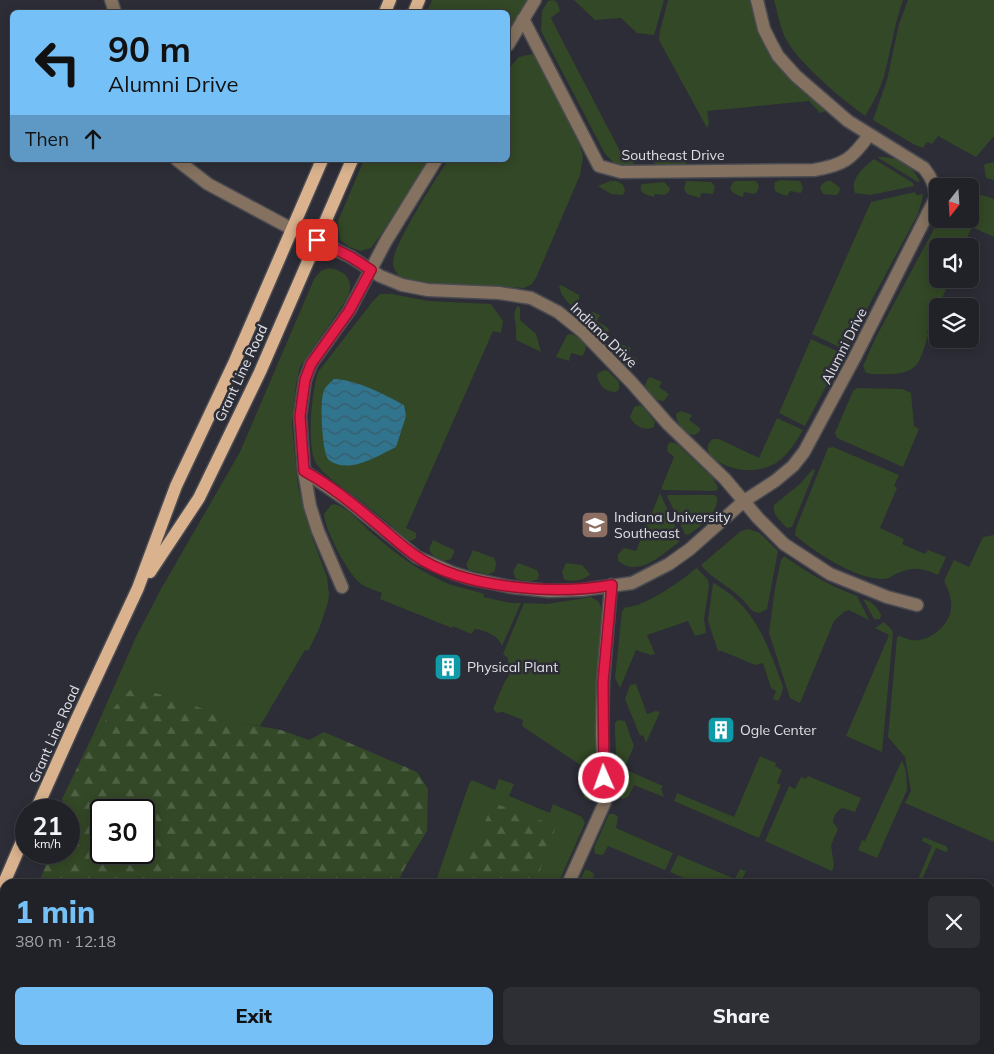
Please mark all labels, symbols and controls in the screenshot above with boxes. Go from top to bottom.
text: 90 m [108,27,191,71]
icon: left [25,30,90,95]
text: Alumni Drive [108,70,238,98]
icon: ahead [79,125,107,153]
text: Then [25,127,69,151]
street label: Southeast Drive [621,146,725,164]
north arrow [929,178,979,228]
map controls [929,178,979,348]
pin [296,219,338,261]
icon: arrive [303,226,331,254]
button: sound [929,238,979,288]
button: layers [929,298,979,348]
street label: Indiana Drive [567,299,641,371]
street label: Alumni Drive [817,305,871,387]
street label: Grant Line Road [211,322,271,424]
place label: Indiana University Southeast [614,508,731,542]
school or university icon: Indiana University Southeast [580,510,610,540]
building icon: Physical Plant [433,652,463,682]
place label: Physical Plant [467,658,558,676]
street label: Grant Line Road [24,682,84,786]
building icon: Ogle Center [706,715,736,745]
place label: Ogle Center [740,721,817,739]
position arrow [577,751,629,803]
speed limit sign: 30 [90,799,155,864]
text: 21 [32,810,63,841]
text: km/h [34,836,61,851]
text: 1 min [15,893,95,931]
button: close [928,896,980,948]
text: 380 m · 12:18 [15,931,116,951]
button: Exit [15,987,493,1045]
button: Share [503,987,980,1045]

